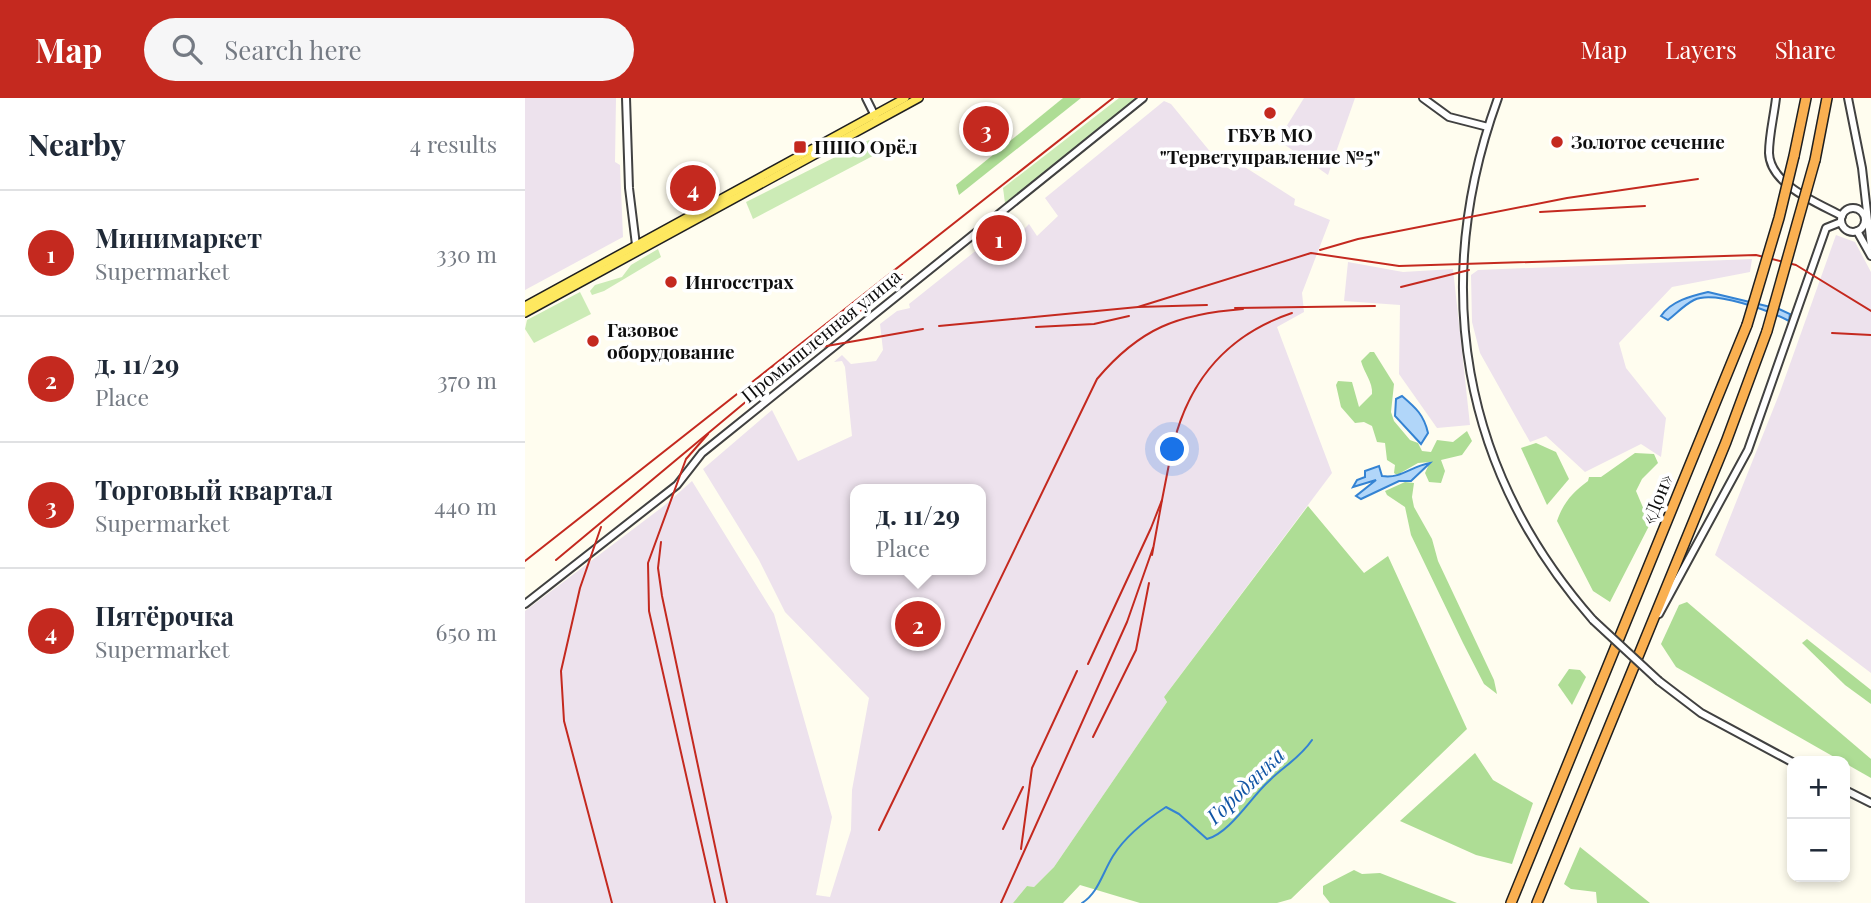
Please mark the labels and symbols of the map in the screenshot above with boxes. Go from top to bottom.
pin: 3 [963,103,1009,155]
marker: ГБУВ МО "Терветуправление №5" [1262,105,1278,121]
place label: ГБУВ МО "Терветуправление №5" [1160,121,1380,169]
place label: Золотое сечение [1571,128,1725,154]
place label: ПШО Орёл [814,133,918,159]
marker: Золотое сечение [1549,134,1565,150]
marker: ПШО Орёл [792,139,808,155]
pin: 4 [670,162,716,214]
pin: 1 [976,212,1022,264]
street label: Промышленная улица [735,262,906,408]
place label: Ингосстрах [685,268,794,294]
marker: Ингосстрах [663,274,679,290]
place label: Газовое оборудование [607,316,735,364]
marker: Газовое оборудование [585,333,601,349]
your location [1155,432,1189,466]
street label: «Дон» [1634,469,1678,528]
pin: 2 [895,598,941,650]
water label: Городянка [1199,740,1290,830]

